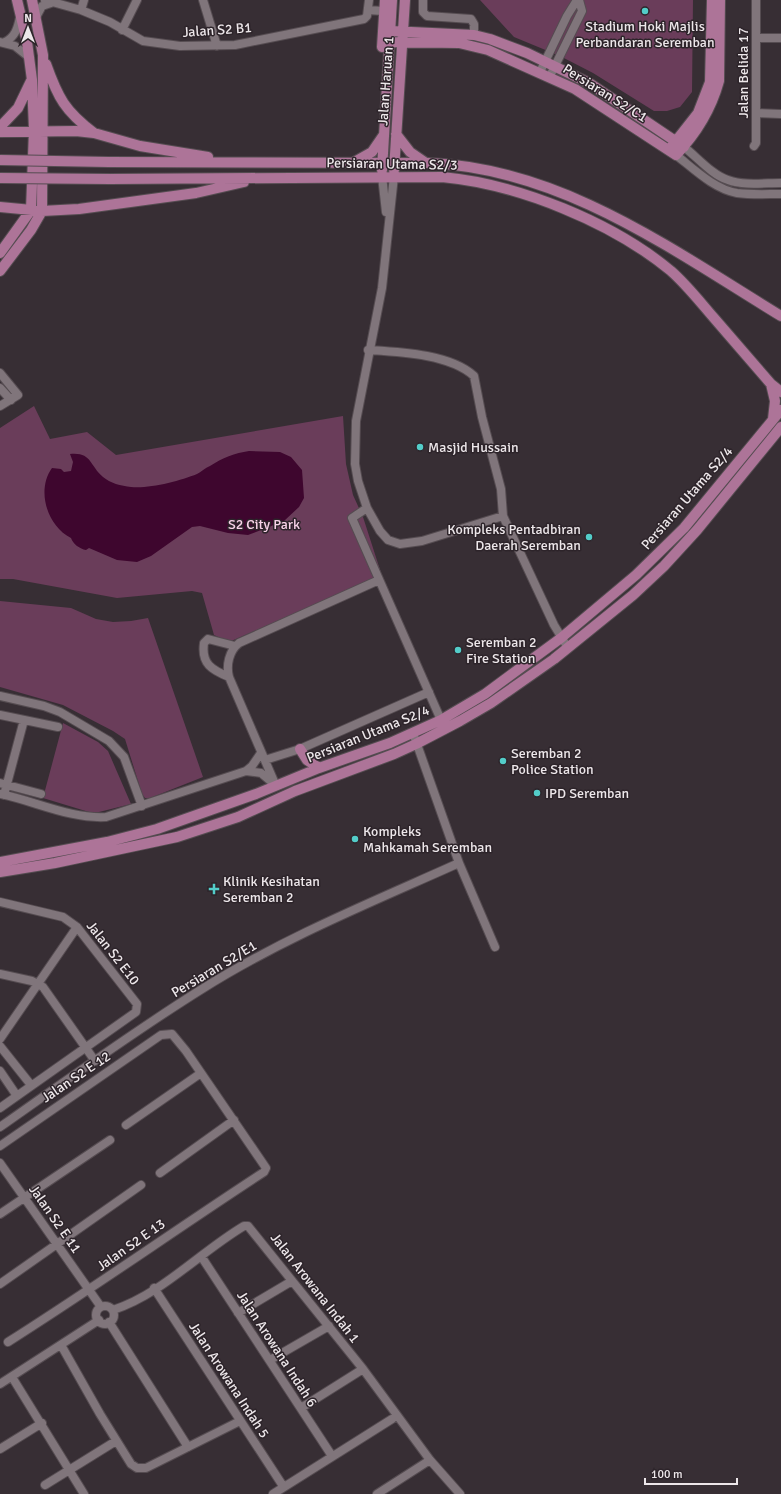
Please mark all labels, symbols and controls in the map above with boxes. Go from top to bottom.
marker: Stadium Hoki Majlis Perbandaran Seremban [640,6,650,16]
north arrow [8,8,48,48]
text: N [24,12,32,25]
place label: Stadium Hoki Majlis Perbandaran Seremban [575,18,715,51]
street label: Jalan S2 B1 [182,19,252,41]
street label: Jalan Belida 17 [735,28,752,119]
street label: Jalan Haruan 1 [374,36,398,126]
street label: Persiaran S2/C1 [560,60,650,126]
street label: Persiaran Utama S2/3 [326,154,458,174]
place label: Masjid Hussain [428,439,519,456]
marker: Masjid Hussain [415,442,425,452]
street label: Persiaran Utama S2/4 [638,443,737,553]
park label: S2 City Park [228,516,300,533]
place label: Kompleks Pentadbiran Daerah Seremban [447,521,581,554]
marker: Kompleks Pentadbiran Daerah Seremban [584,532,594,542]
place label: Seremban 2 Fire Station [466,634,537,667]
marker: Seremban 2 Fire Station [453,645,463,655]
street label: Persiaran Utama S2/4 [304,701,432,766]
place label: Seremban 2 Police Station [511,745,594,778]
marker: Seremban 2 Police Station [498,756,508,766]
place label: IPD Seremban [545,785,629,802]
marker: IPD Seremban [532,788,542,798]
place label: Kompleks Mahkamah Seremban [363,823,492,856]
marker: Kompleks Mahkamah Seremban [350,834,360,844]
place label: Klinik Kesihatan Seremban 2 [223,873,320,906]
marker: Klinik Kesihatan Seremban 2 [208,883,220,895]
street label: Jalan S2 E10 [83,918,143,988]
street label: Persiaran S2/E1 [168,937,260,1001]
street label: Jalan S2 E 12 [38,1048,114,1106]
street label: Jalan S2 E 11 [25,1182,85,1256]
street label: Jalan S2 E 13 [94,1215,168,1275]
street label: Jalan Arowana Indah 1 [267,1230,363,1346]
street label: Jalan Arowana Indah 6 [233,1288,321,1410]
street label: Jalan Arowana Indah 5 [185,1319,273,1441]
scale bar [645,1460,737,1486]
text: 100 m [651,1467,683,1482]

